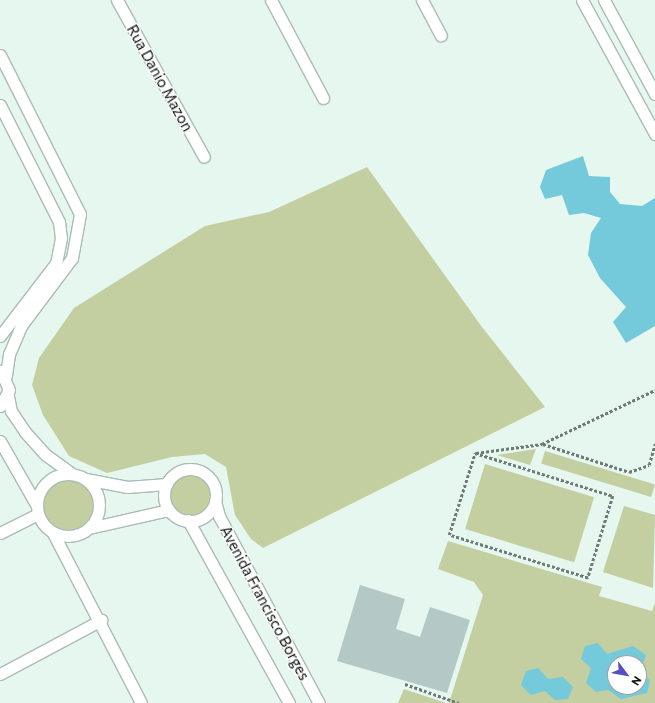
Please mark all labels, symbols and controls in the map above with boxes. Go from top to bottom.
street label: Rua Danio Mazon [123,21,197,135]
street label: Avenida Francisco Borges [217,523,313,683]
north arrow [607,655,647,695]
text: N [629,674,644,688]

